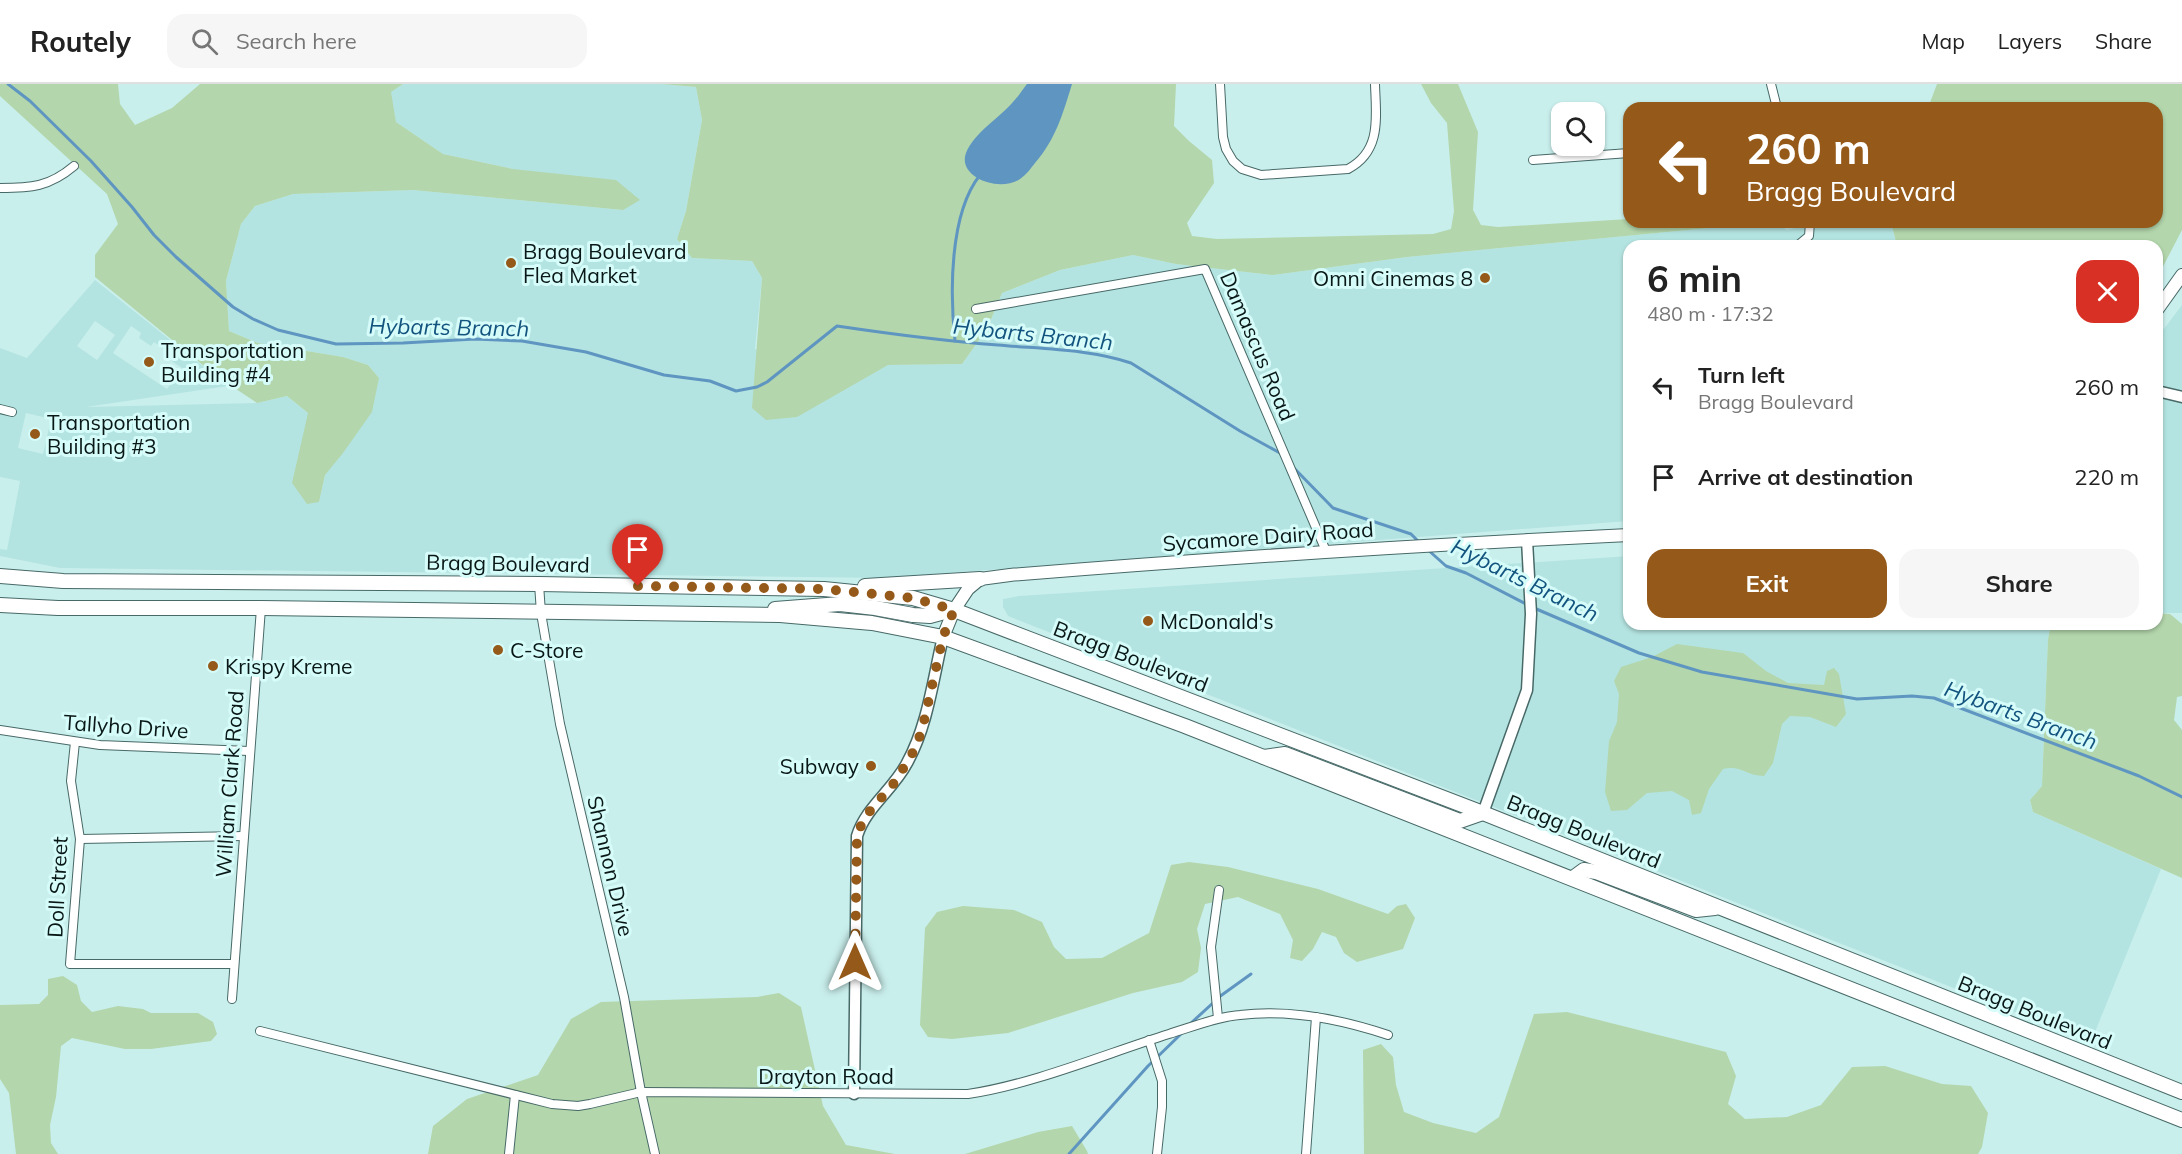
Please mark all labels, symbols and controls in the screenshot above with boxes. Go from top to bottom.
search box [167,14,587,68]
text: Routely [30,24,131,59]
icon: search [188,25,221,58]
text: Search here [236,27,357,55]
text: Map [1922,28,1965,54]
text: Layers [1998,28,2062,54]
text: Share [2095,28,2152,54]
map controls [1551,102,1605,156]
button: search [1551,102,1605,156]
text: 260 m [1746,122,1871,175]
icon: left [1647,126,1725,204]
text: Bragg Boulevard [1746,174,1956,208]
place label: Bragg Boulevard Flea Market [523,238,687,288]
marker: Bragg Boulevard Flea Market [504,256,518,270]
text: 6 min [1647,256,1742,301]
button: close [2076,260,2139,323]
place label: Omni Cinemas 8 [1313,265,1473,291]
street label: Damascus Road [1215,267,1301,425]
marker: Omni Cinemas 8 [1478,271,1492,285]
text: 480 m · 17:32 [1647,301,1773,326]
water label: Hybarts Branch [368,312,530,342]
water label: Hybarts Branch [952,312,1114,356]
place label: Transportation Building #4 [161,337,304,387]
marker: Transportation Building #4 [142,355,156,369]
text: Turn left [1698,361,1785,389]
icon: left [1647,371,1680,404]
text: 260 m [2074,373,2139,401]
text: Bragg Boulevard [1698,389,1854,414]
place label: Transportation Building #3 [47,409,190,459]
marker: Transportation Building #3 [28,427,42,441]
icon: arrive [1647,461,1680,494]
text: Arrive at destination [1698,463,1913,491]
text: 220 m [2074,463,2139,491]
street label: Sycamore Dairy Road [1162,516,1374,556]
pin [612,524,663,586]
water label: Hybarts Branch [1447,532,1603,628]
icon: arrive [621,533,654,566]
street label: Bragg Boulevard [426,549,590,577]
button: Exit [1647,549,1887,618]
button: Share [1899,549,2139,618]
place label: McDonald's [1160,608,1274,634]
marker: McDonald's [1141,614,1155,628]
street label: Bragg Boulevard [1050,615,1212,697]
place label: C-Store [510,637,584,663]
marker: C-Store [491,643,505,657]
place label: Krispy Kreme [225,653,353,679]
marker: Krispy Kreme [206,659,220,673]
water label: Hybarts Branch [1941,674,2101,756]
street label: William Clark Road [210,690,248,878]
street label: Tallyho Drive [63,709,189,743]
place label: Subway [780,753,859,779]
marker: Subway [864,759,878,773]
street label: Bragg Boulevard [1503,788,1665,874]
street label: Shannon Drive [582,793,640,939]
street label: Doll Street [41,836,73,938]
position arrow [823,930,887,994]
street label: Bragg Boulevard [1954,969,2116,1055]
street label: Drayton Road [758,1063,894,1089]

